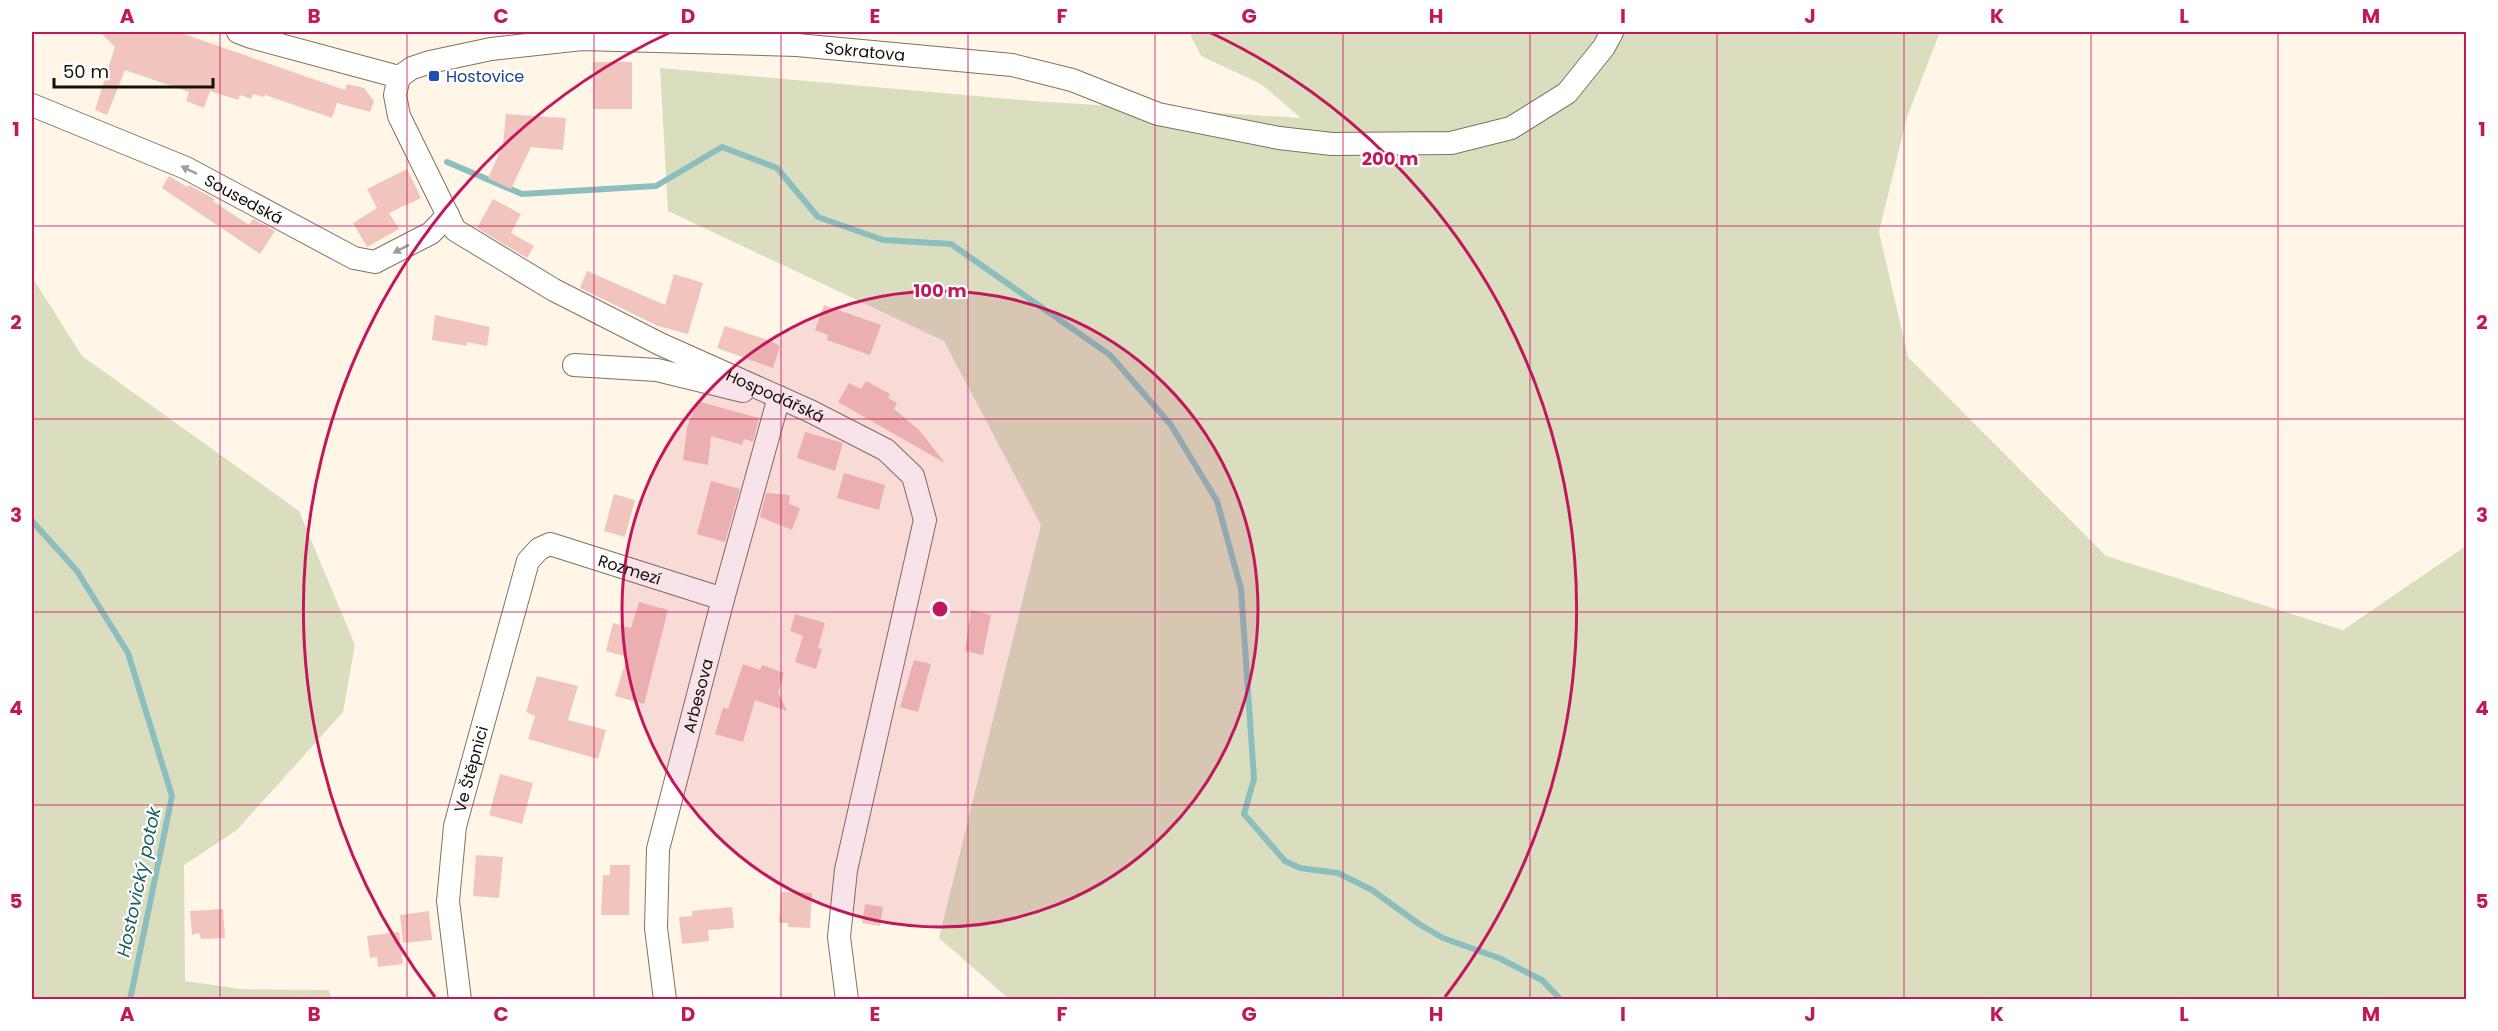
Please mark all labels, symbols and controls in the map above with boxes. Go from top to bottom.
text: A [120,2,135,30]
text: B [307,2,321,30]
text: C [493,2,509,30]
text: D [681,2,695,30]
text: E [870,2,880,30]
text: F [1057,2,1068,30]
text: G [1241,2,1257,30]
text: H [1429,2,1443,30]
text: I [1620,2,1626,30]
text: J [1804,2,1816,30]
text: K [1990,2,2004,30]
text: L [2179,2,2189,30]
text: M [2362,2,2380,30]
street label: Sokratova [824,37,906,67]
scale bar [54,51,213,89]
text: 50 m [63,59,109,84]
place label: Hostovice [446,65,524,88]
marker: Hostovice [427,69,441,83]
text: 1 [12,115,20,143]
text: 1 [2478,115,2486,143]
text: 200 m [1362,146,1418,171]
one-way arrow [181,166,198,175]
street label: Sousedská [200,169,287,230]
one-way arrow [393,244,410,253]
text: 100 m [913,278,967,303]
text: 2 [10,308,22,336]
text: 2 [2476,308,2488,336]
street label: Hospodářská [722,364,828,429]
text: 3 [10,501,22,529]
text: 3 [2476,501,2488,529]
street label: Rozmezí [595,549,664,591]
centre of rings [930,599,950,619]
street label: Arbesova [678,656,719,735]
text: 4 [9,694,23,722]
text: 4 [2475,694,2489,722]
street label: Ve Štěpnici [448,723,494,815]
water label: Hostovický potok [110,804,167,959]
text: 5 [10,887,23,915]
text: 5 [2476,887,2489,915]
text: A [120,1000,135,1028]
text: B [307,1000,321,1028]
text: C [493,1000,509,1028]
text: D [681,1000,695,1028]
text: E [870,1000,880,1028]
text: F [1057,1000,1068,1028]
text: G [1241,1000,1257,1028]
text: H [1429,1000,1443,1028]
text: I [1620,1000,1626,1028]
text: J [1804,1000,1816,1028]
text: K [1990,1000,2004,1028]
text: L [2179,1000,2189,1028]
text: M [2362,1000,2380,1028]

